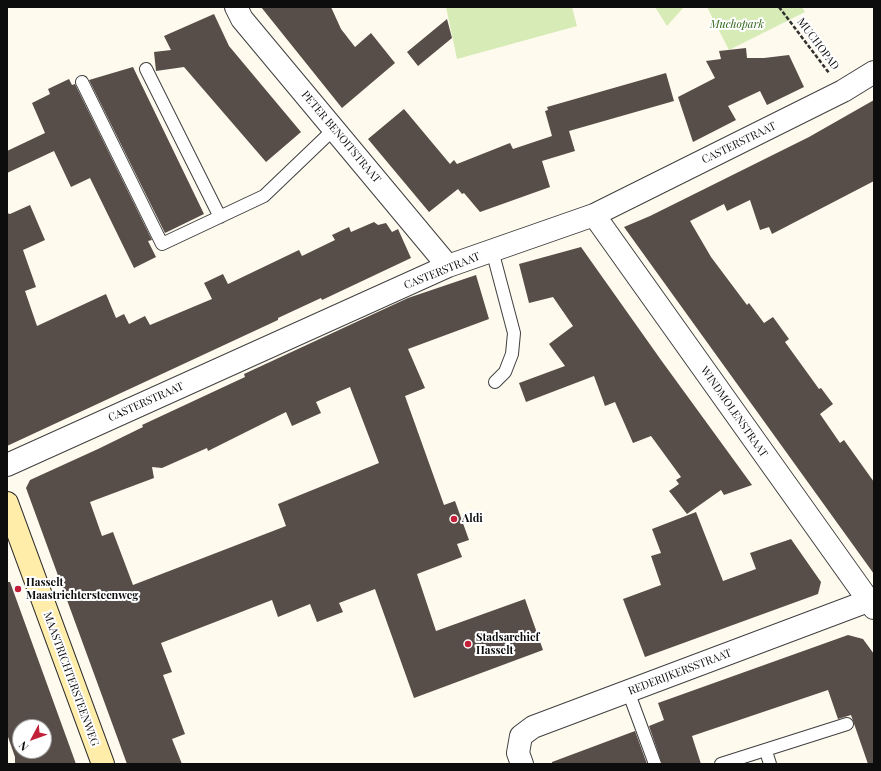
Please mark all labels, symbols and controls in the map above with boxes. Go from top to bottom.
street label: MUCHOPAD [794,15,842,73]
park label: Muchopark [710,18,764,32]
street label: PETER BENOITSTRAAT [299,88,383,186]
street label: CASTERSTRAAT [700,119,778,167]
street label: CASTERSTRAAT [402,250,482,292]
street label: WINDMOLENSTRAAT [698,364,770,460]
street label: CASTERSTRAAT [106,379,186,425]
place label: Aldi [462,512,483,526]
marker: Aldi [449,514,459,524]
place label: Hasselt Maastrichtersteenweg [26,576,138,602]
marker: Hasselt Maastrichtersteenweg [13,584,23,594]
street label: MAASTRICHTERSTEENWEG [41,610,101,748]
place label: Stadsarchief Hasselt [476,631,539,657]
marker: Stadsarchief Hasselt [463,639,473,649]
street label: REDERIJKERSSTRAAT [626,646,734,698]
north arrow [12,719,52,759]
text: N [15,739,32,754]

